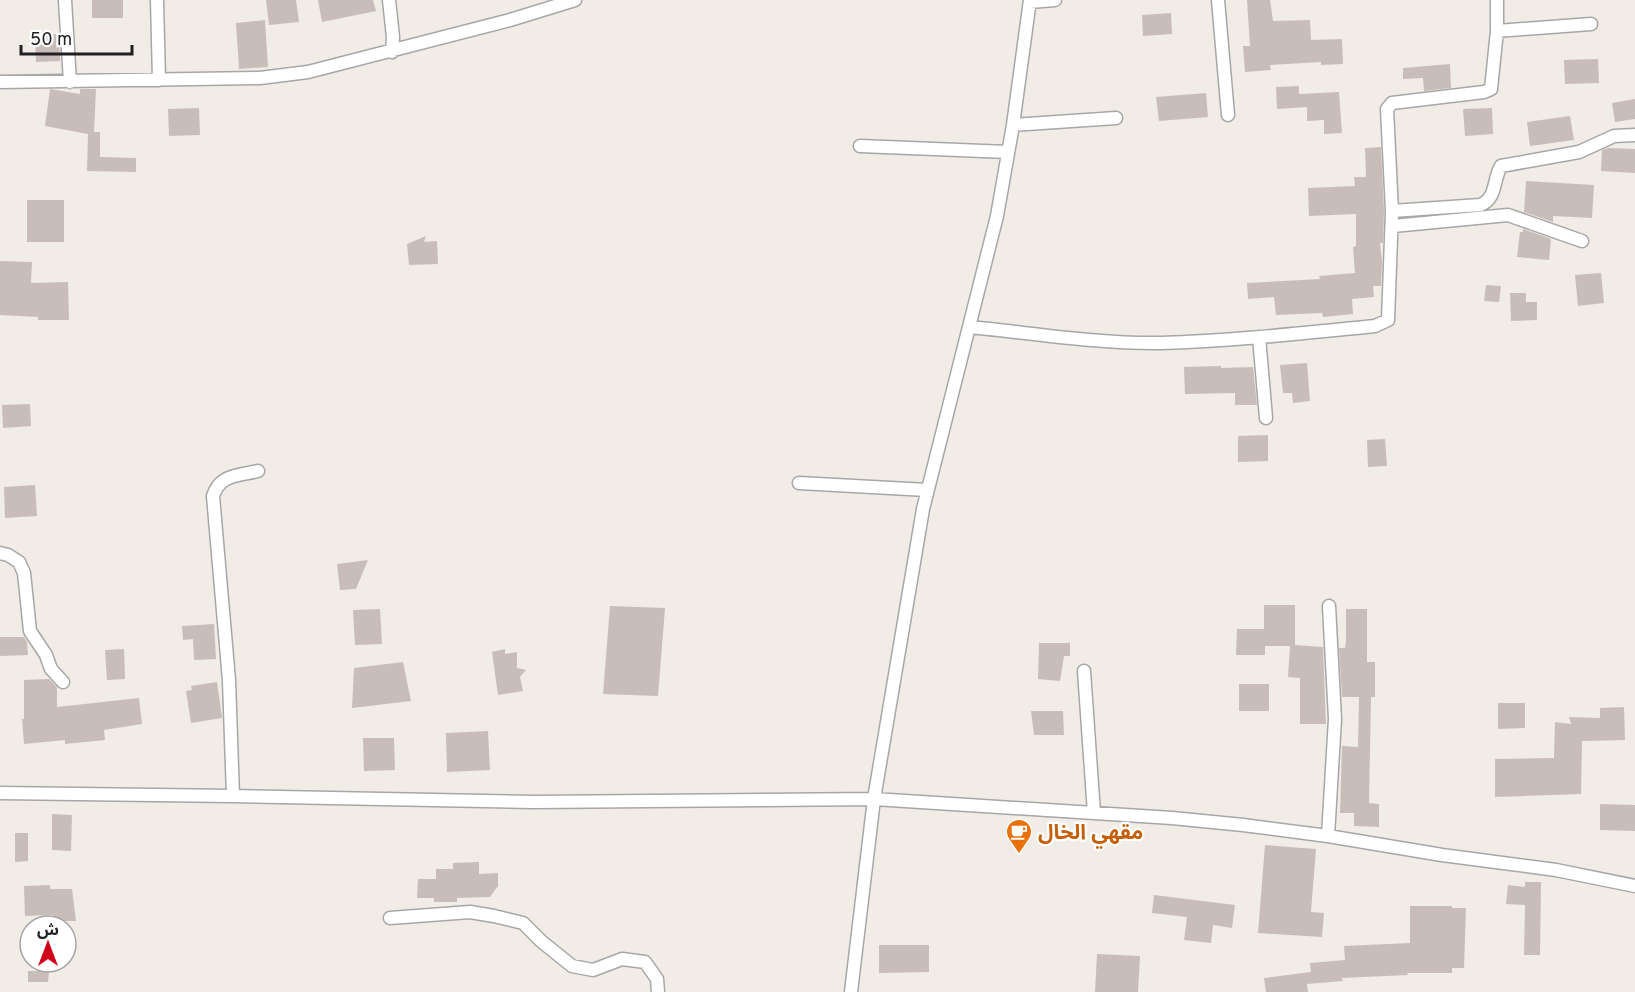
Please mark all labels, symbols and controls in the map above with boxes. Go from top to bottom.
scale bar [21,18,132,56]
text: 50 m [30,29,72,52]
cafe icon: مقهي الخال [1004,817,1034,855]
place label: مقهي الخال [1038,820,1143,849]
north arrow [18,914,78,974]
text: ش [37,921,59,941]

